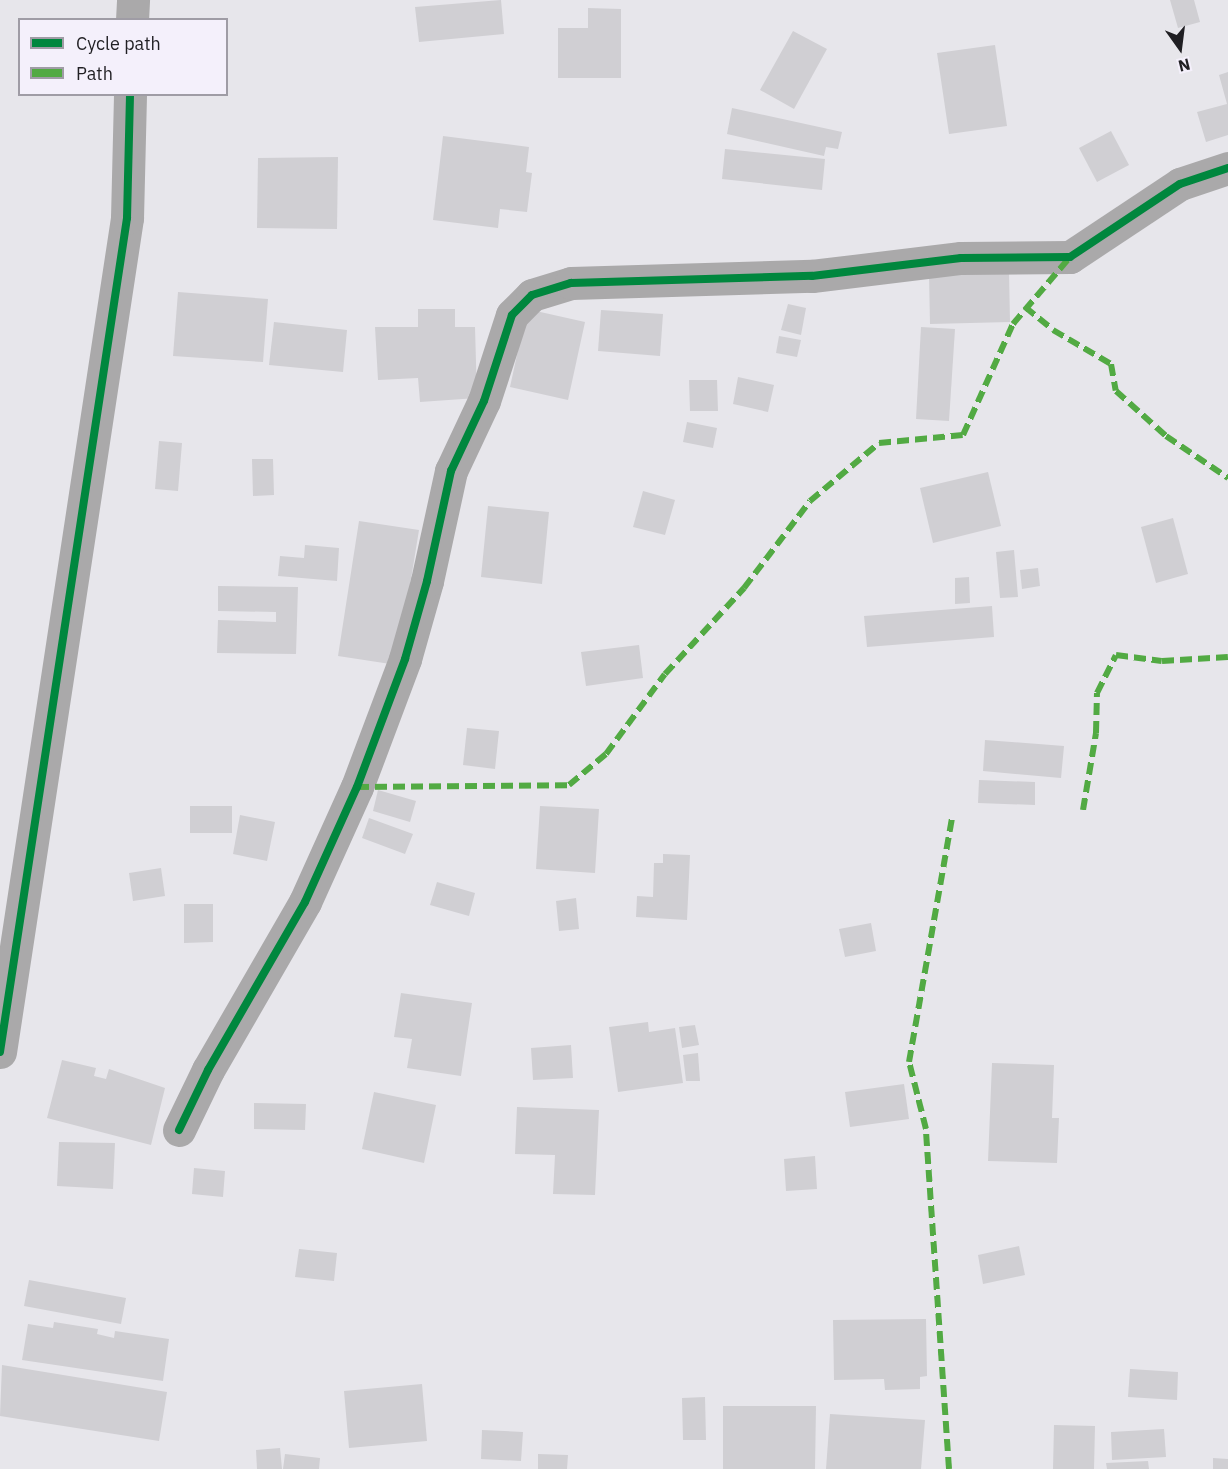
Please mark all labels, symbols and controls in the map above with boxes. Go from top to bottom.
legend [18,18,228,96]
north arrow [1150,18,1210,78]
text: Cycle path [76,32,161,55]
text: N [1176,54,1192,77]
text: Path [76,62,113,85]

